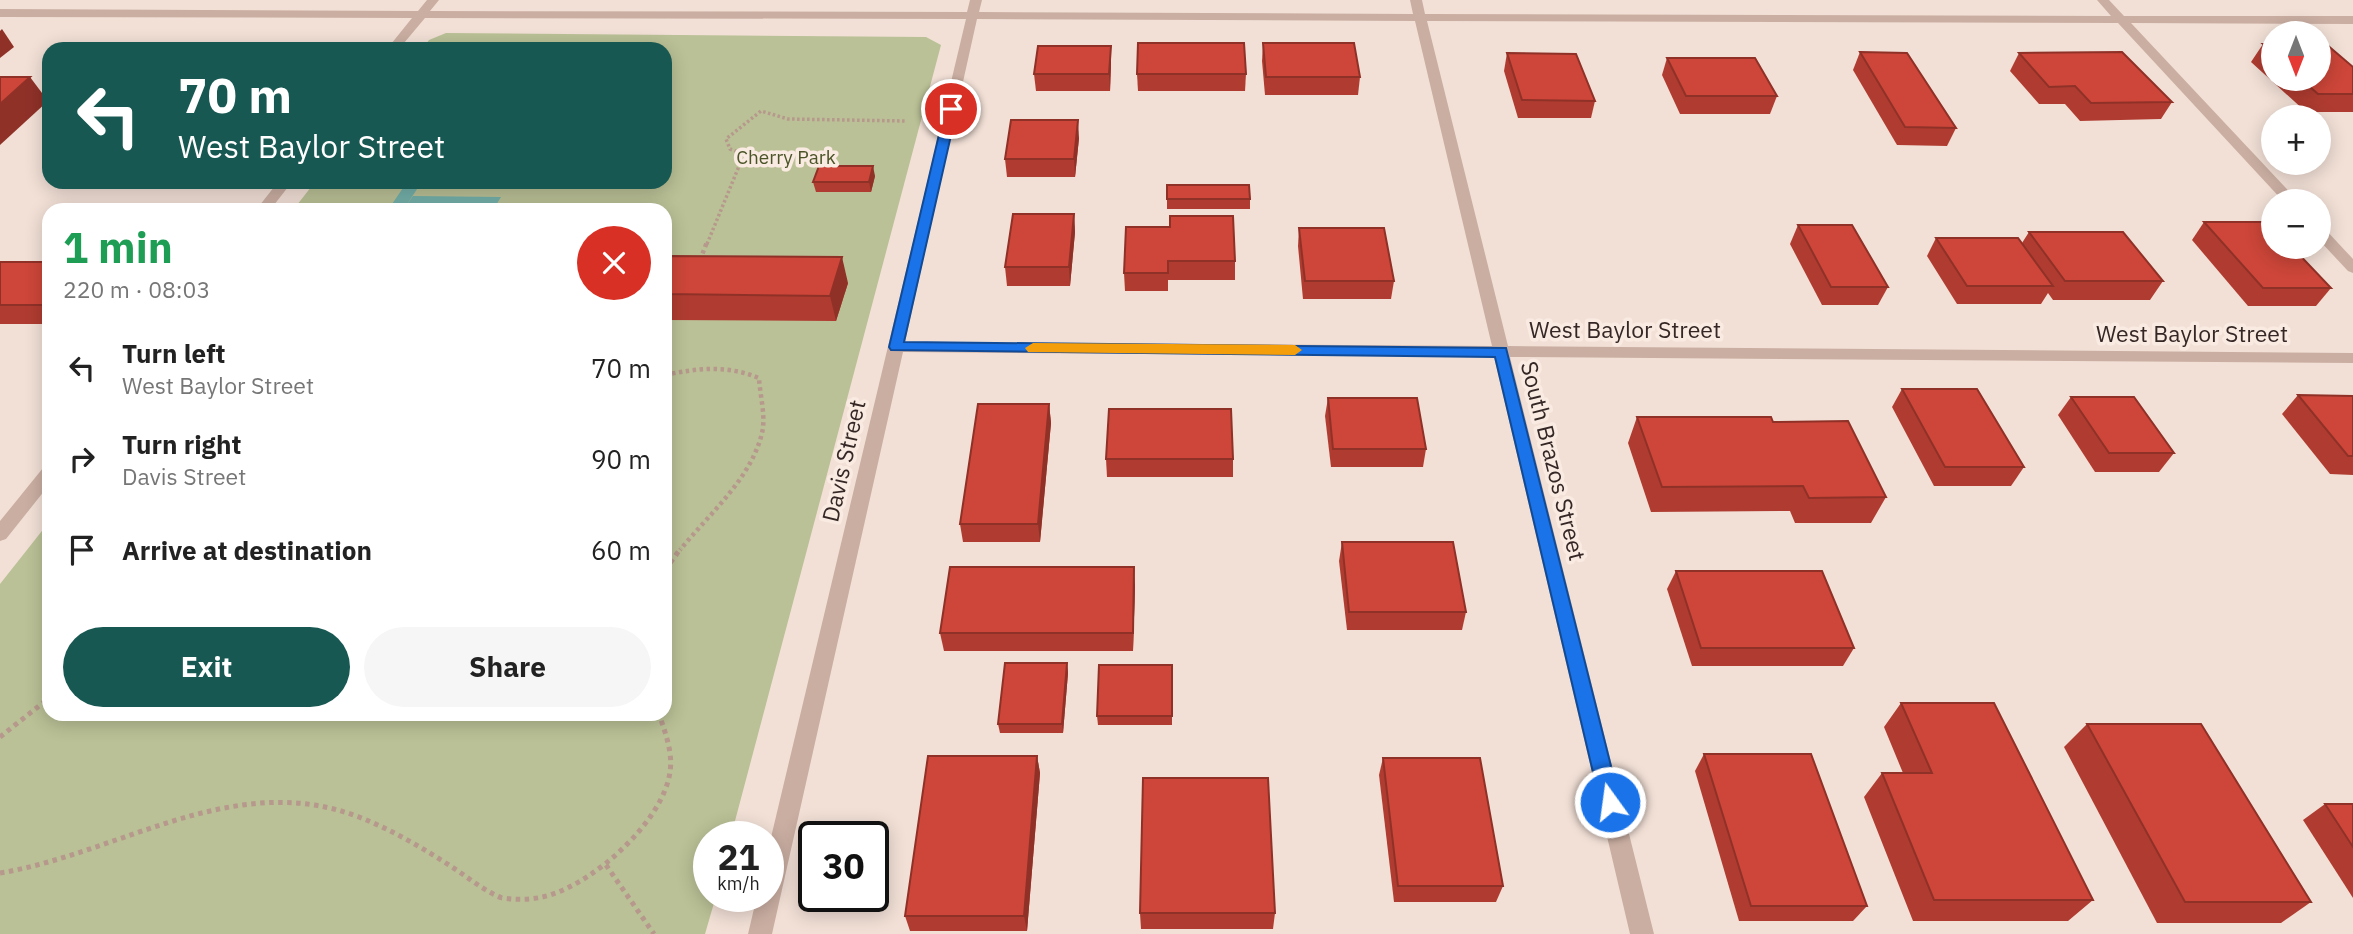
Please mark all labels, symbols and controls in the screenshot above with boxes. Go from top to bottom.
north arrow [2261,21,2331,91]
map controls [2261,21,2331,259]
text: 70 m [178,63,292,126]
icon: left [63,70,154,161]
pin [921,79,981,139]
icon: arrive [932,90,970,128]
button: + [2261,105,2331,175]
text: West Baylor Street [178,125,445,167]
park label: Cherry Park [736,145,836,169]
button: − [2261,189,2331,259]
text: 1 min [63,220,173,275]
button: close [577,226,651,300]
text: 220 m · 08:03 [63,274,210,304]
street label: West Baylor Street [1529,314,1721,344]
street label: West Baylor Street [2096,318,2288,348]
text: Turn left [122,336,225,370]
icon: left [63,349,101,387]
text: 70 m [591,351,651,385]
street label: South Brazos Street [1515,358,1593,564]
text: West Baylor Street [122,370,314,400]
street label: Davis Street [814,397,872,525]
text: Turn right [122,427,241,461]
icon: right [63,440,101,478]
text: 90 m [591,442,651,476]
text: Davis Street [122,461,246,491]
icon: arrive [63,531,101,569]
text: Arrive at destination [122,533,372,567]
text: 60 m [591,533,651,567]
button: Exit [63,627,350,707]
button: Share [364,627,651,707]
position arrow [1573,765,1647,839]
speed limit sign: 30 [798,821,889,912]
text: 21 [717,834,760,880]
text: km/h [717,872,760,895]

